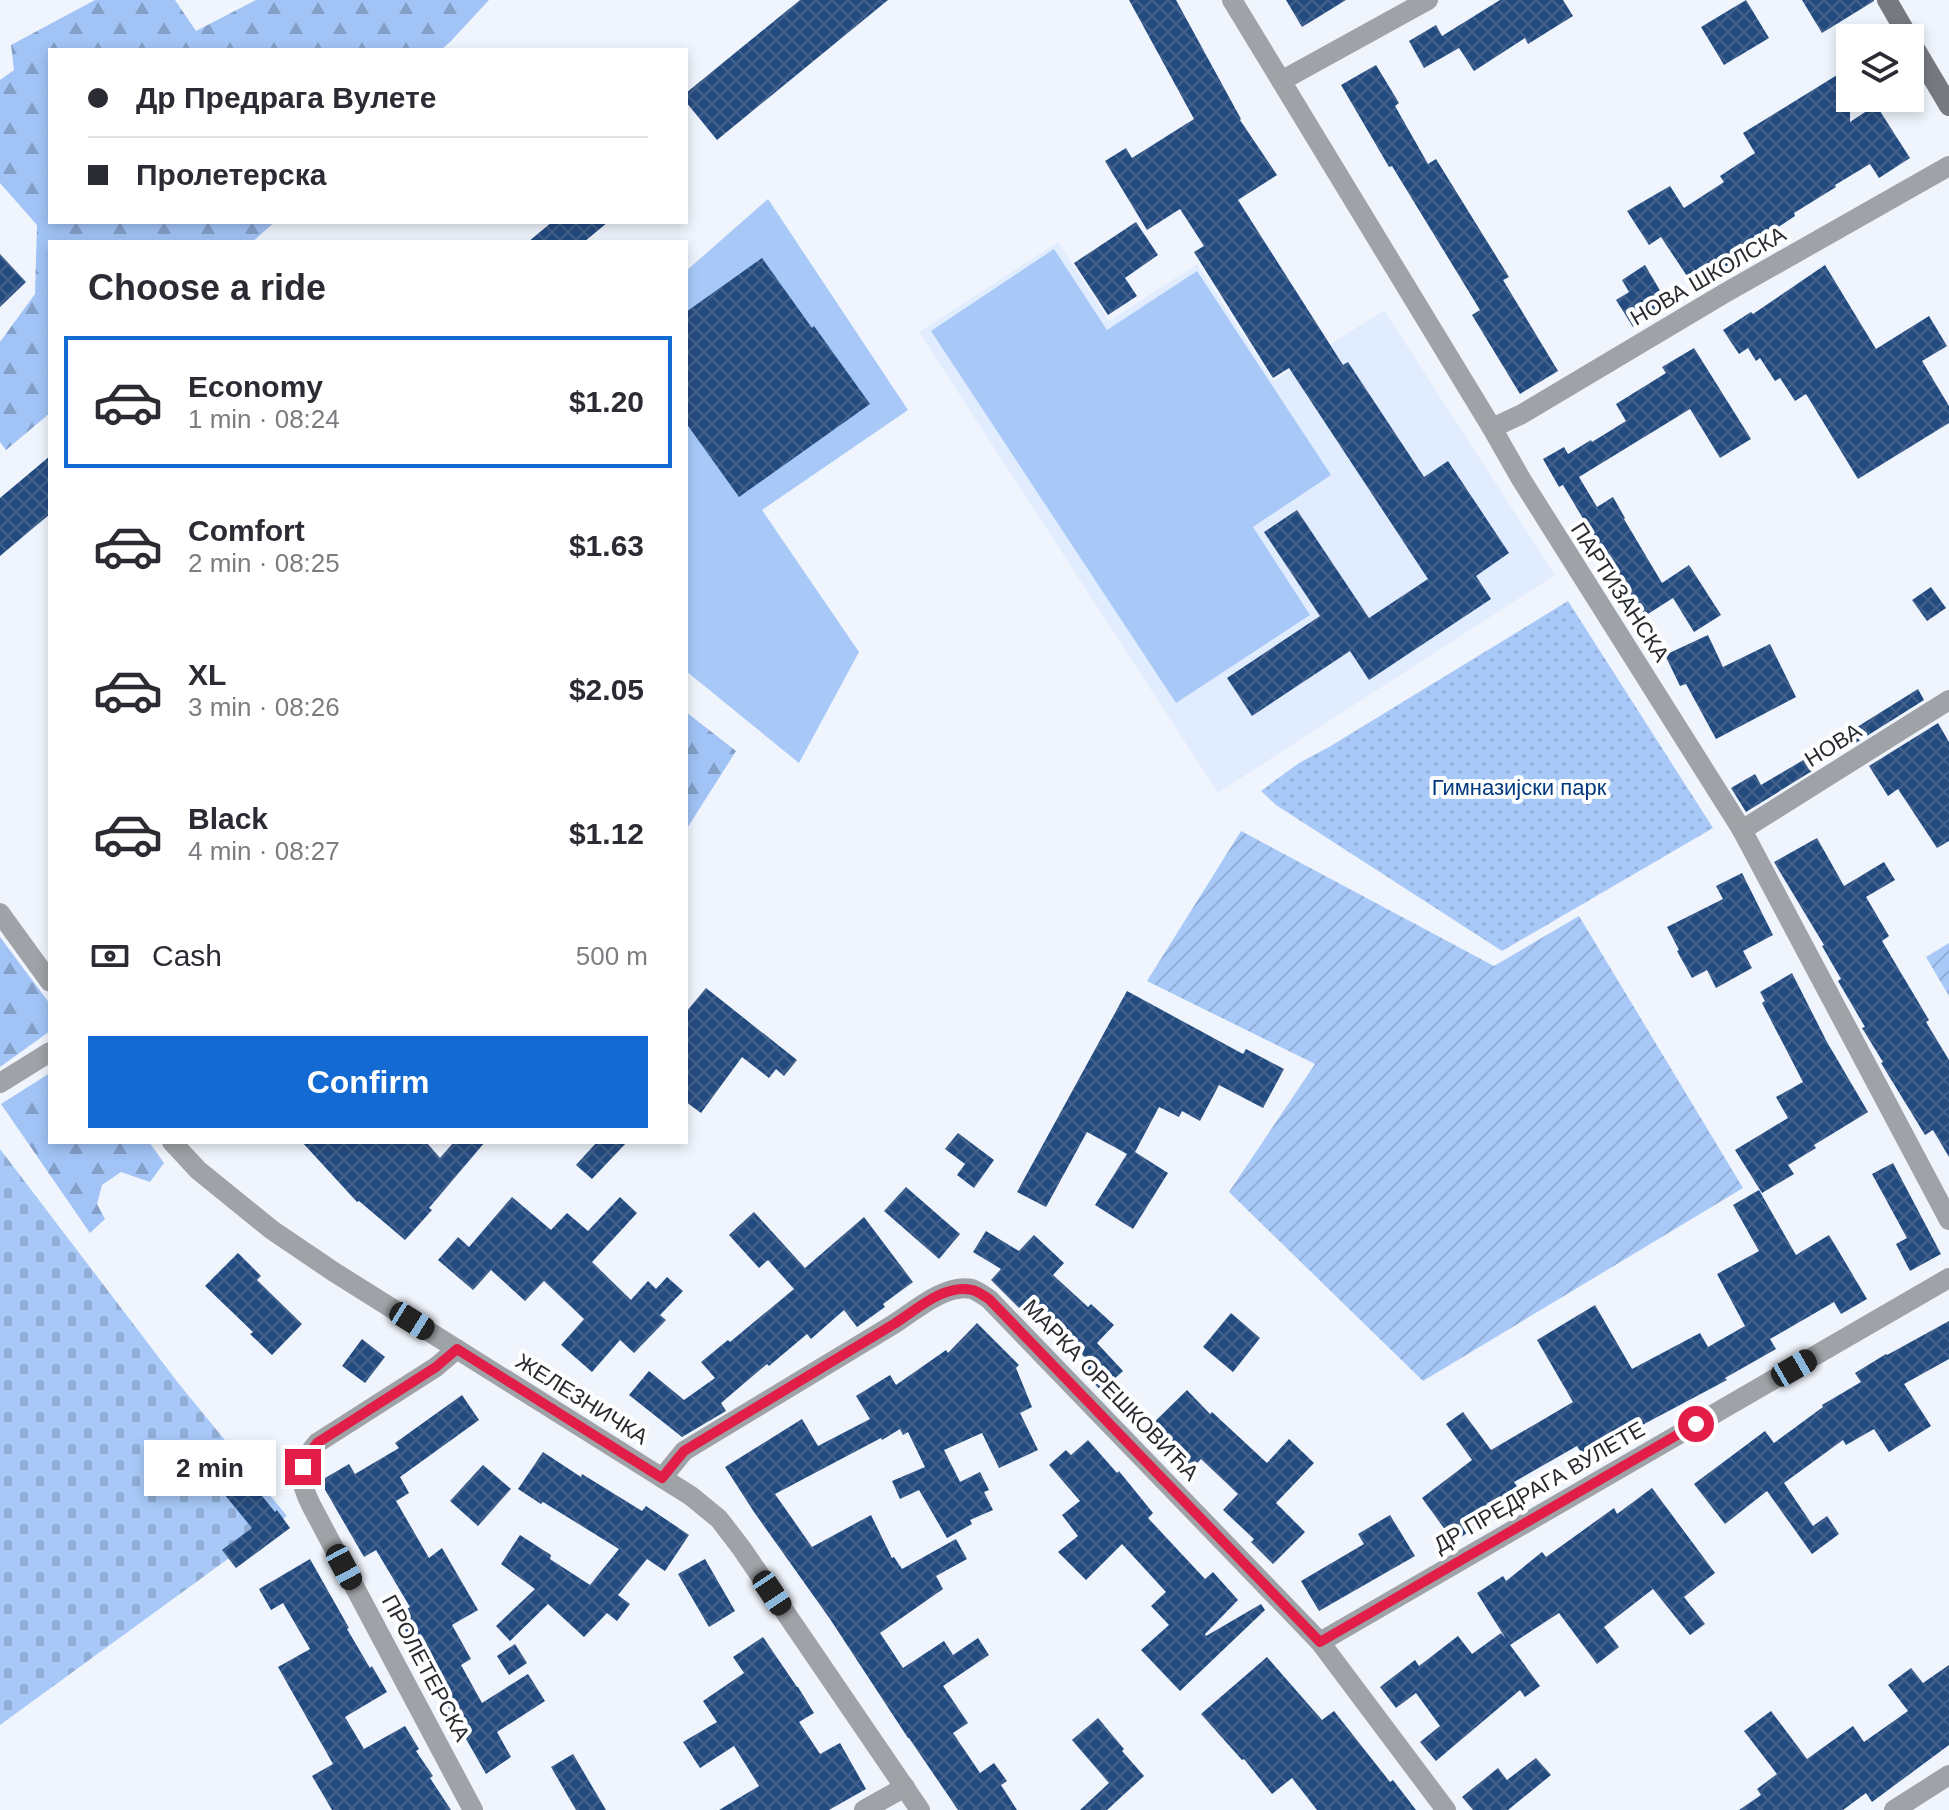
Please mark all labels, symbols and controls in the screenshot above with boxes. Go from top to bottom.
map controls [1836,24,1924,112]
button: layers [1836,24,1924,112]
text: Др Предрага Вулете [136,81,436,114]
text: Пролетерска [136,158,327,191]
street label: НОВА ШКОЛСКА [1626,221,1790,331]
text: Choose a ride [88,267,326,308]
icon: car [92,366,164,438]
text: Economy [188,370,323,403]
text: $1.20 [569,385,644,418]
text: 1 min · 08:24 [188,404,340,434]
icon: car [92,510,164,582]
text: Comfort [188,514,305,547]
street label: ПАРТИЗАНСКА [1566,518,1674,666]
text: $1.63 [569,529,644,562]
text: 2 min · 08:25 [188,548,340,578]
icon: car [92,654,164,726]
text: XL [188,658,226,691]
text: $2.05 [569,673,644,706]
text: 3 min · 08:26 [188,692,340,722]
street label: НОВА [1800,718,1866,772]
park label: Гимназијски парк [1432,775,1607,800]
icon: car [92,798,164,870]
text: Black [188,802,268,835]
text: $1.12 [569,817,644,850]
text: 4 min · 08:27 [188,836,340,866]
icon: cash [88,934,132,978]
text: Cash [152,939,222,972]
text: 500 m [576,941,648,971]
button: Confirm [88,1036,648,1128]
street label: МАРКА ОРЕШКОВИЋА [1018,1294,1204,1486]
car [385,1298,439,1344]
car [1767,1346,1821,1390]
street label: ЖЕЛЕЗНИЧКА [511,1348,653,1450]
route start [1678,1406,1714,1442]
street label: ДР ПРЕДРАГА ВУЛЕТЕ [1429,1416,1649,1558]
callout: 2 min [143,1439,275,1495]
route end [285,1449,321,1485]
text: 2 min [176,1453,244,1483]
car [322,1540,366,1594]
car [749,1566,795,1620]
street label: ПРОЛЕТЕРСКА [377,1591,475,1746]

